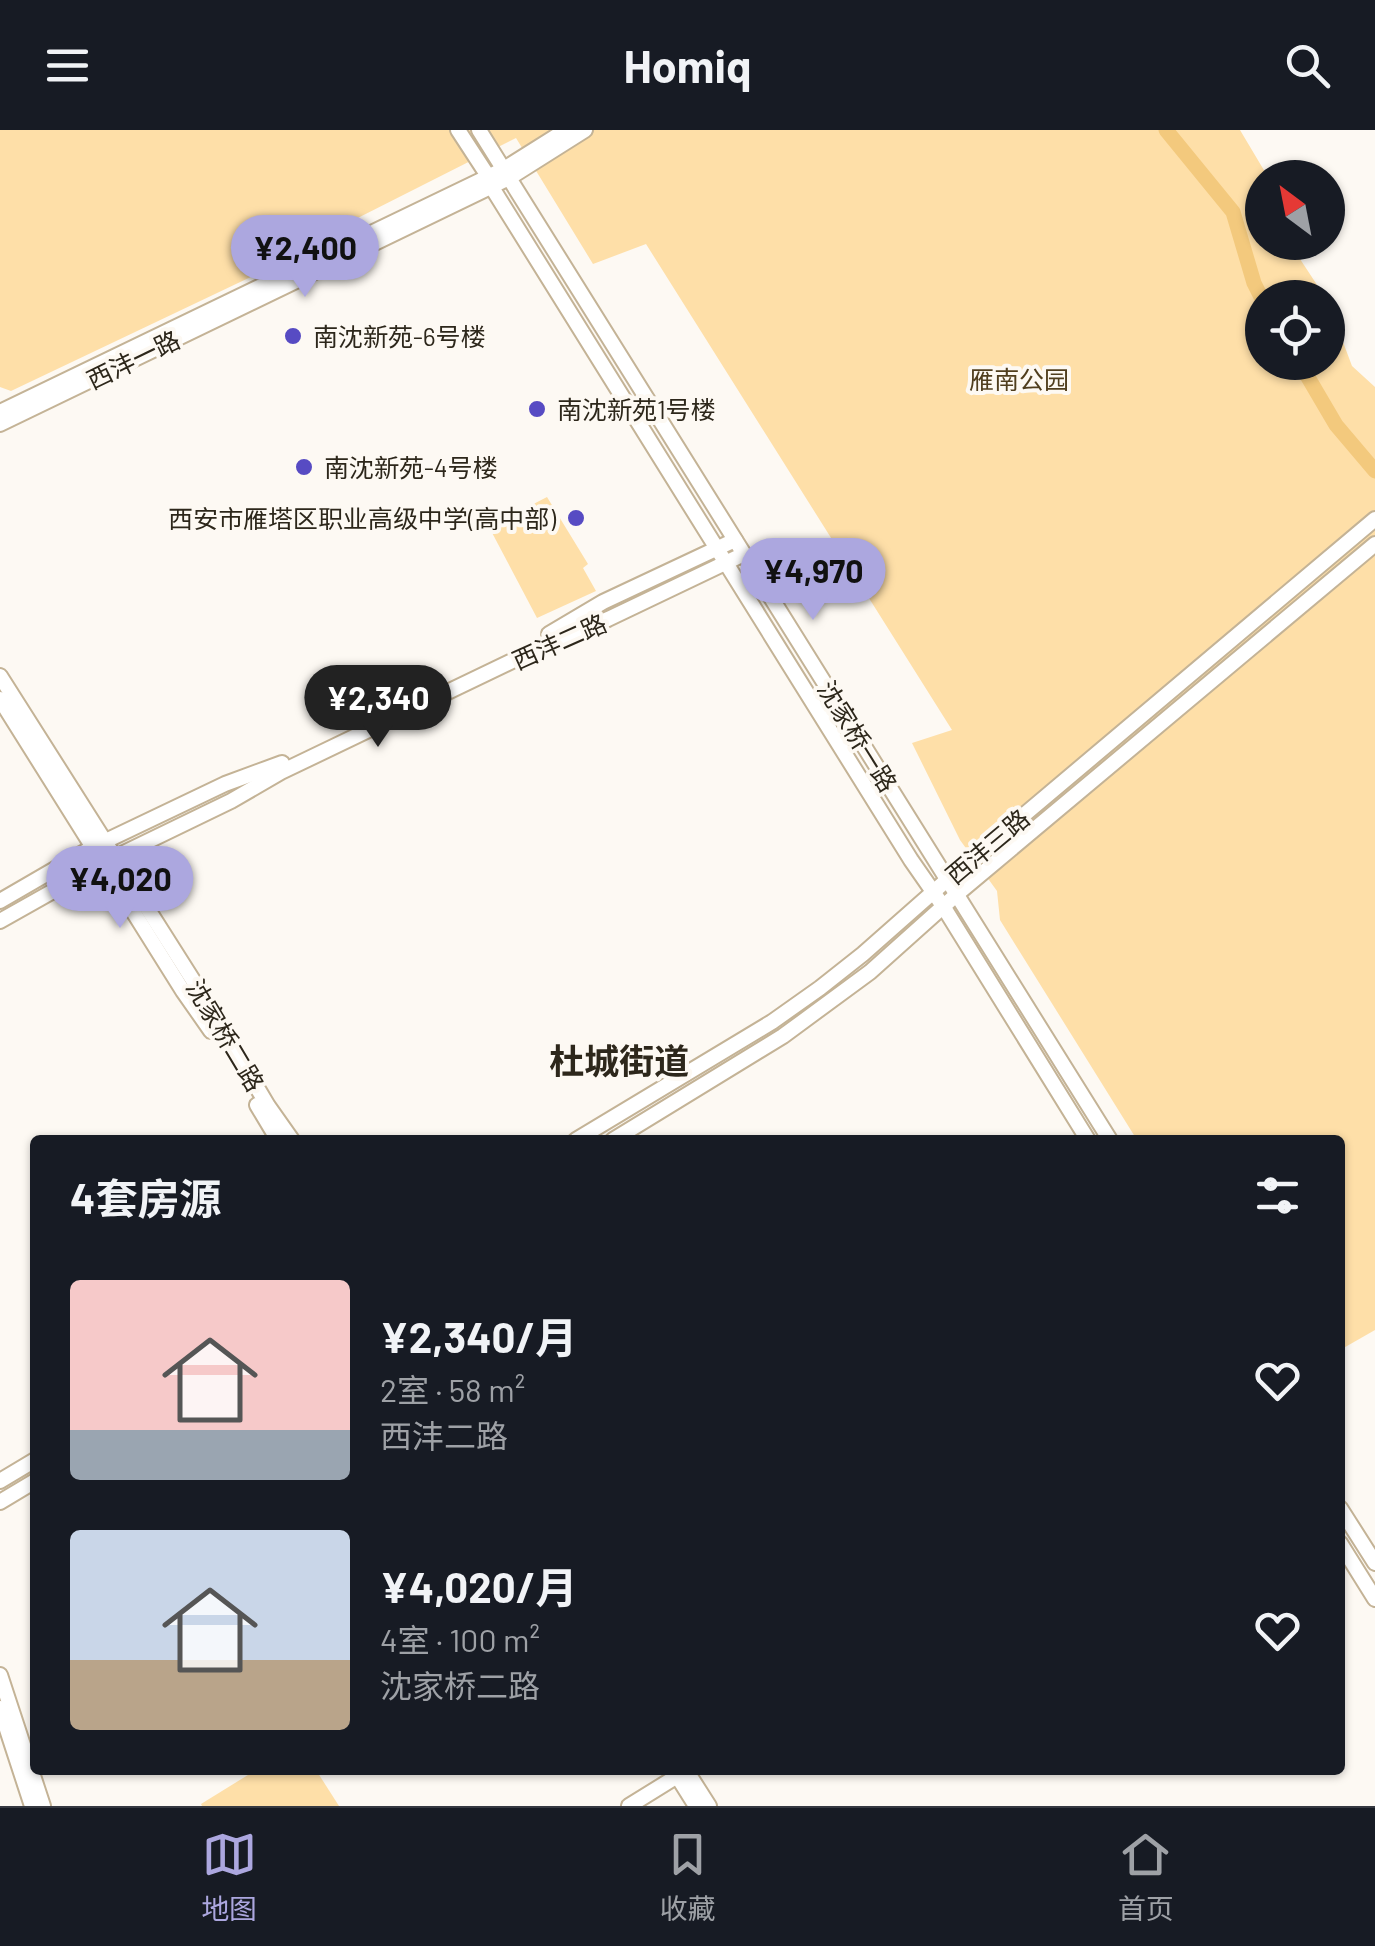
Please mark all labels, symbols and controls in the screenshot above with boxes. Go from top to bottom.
icon: menu [40,38,95,93]
text: Homiq [624,38,751,92]
icon: search [1280,38,1335,93]
north arrow [1245,160,1345,260]
map controls [1245,160,1345,380]
pin: ¥2,400 [224,215,386,300]
text: ¥2,400 [253,228,357,266]
button: locate [1245,280,1345,380]
place label: 南沈新苑-6号楼 [313,321,486,351]
street label: 西沣一路 [81,324,185,394]
marker: 南沈新苑-6号楼 [282,325,304,347]
park label: 雁南公园 [969,364,1069,394]
place label: 南沈新苑1号楼 [557,394,716,424]
marker: 南沈新苑1号楼 [526,398,548,420]
place label: 南沈新苑-4号楼 [324,452,498,482]
marker: 南沈新苑-4号楼 [293,456,315,478]
place label: 西安市雁塔区职业高级中学(高中部) [168,503,556,533]
marker: 西安市雁塔区职业高级中学(高中部) [565,507,587,529]
pin: ¥4,970 [732,538,894,623]
text: ¥4,970 [763,551,863,589]
street label: 西沣二路 [507,607,611,675]
pin: ¥2,340 [297,665,459,750]
street label: 沈家桥一路 [812,675,904,797]
text: ¥2,340 [326,678,430,716]
street label: 西沣三路 [939,802,1035,890]
pin: ¥4,020 [39,846,201,931]
text: ¥4,020 [68,859,172,897]
street label: 沈家桥二路 [181,974,271,1096]
district label: 杜城街道 [549,1039,689,1081]
icon: filters [1250,1168,1305,1223]
text: 4套房源 [70,1172,221,1222]
text: ¥2,340/月 [380,1311,577,1361]
icon: home [150,1320,270,1440]
icon: heart [1250,1353,1305,1408]
text: 2室 · 58 m² [380,1370,525,1408]
text: 西沣二路 [380,1416,508,1454]
text: ¥4,020/月 [380,1561,578,1611]
icon: home [150,1570,270,1690]
icon: heart [1250,1603,1305,1658]
text: 4室 · 100 m² [380,1620,540,1658]
text: 沈家桥二路 [380,1666,540,1704]
tab: 地图 [201,1827,257,1927]
tab: 收藏 [659,1827,716,1927]
tab: 首页 [1118,1827,1174,1927]

